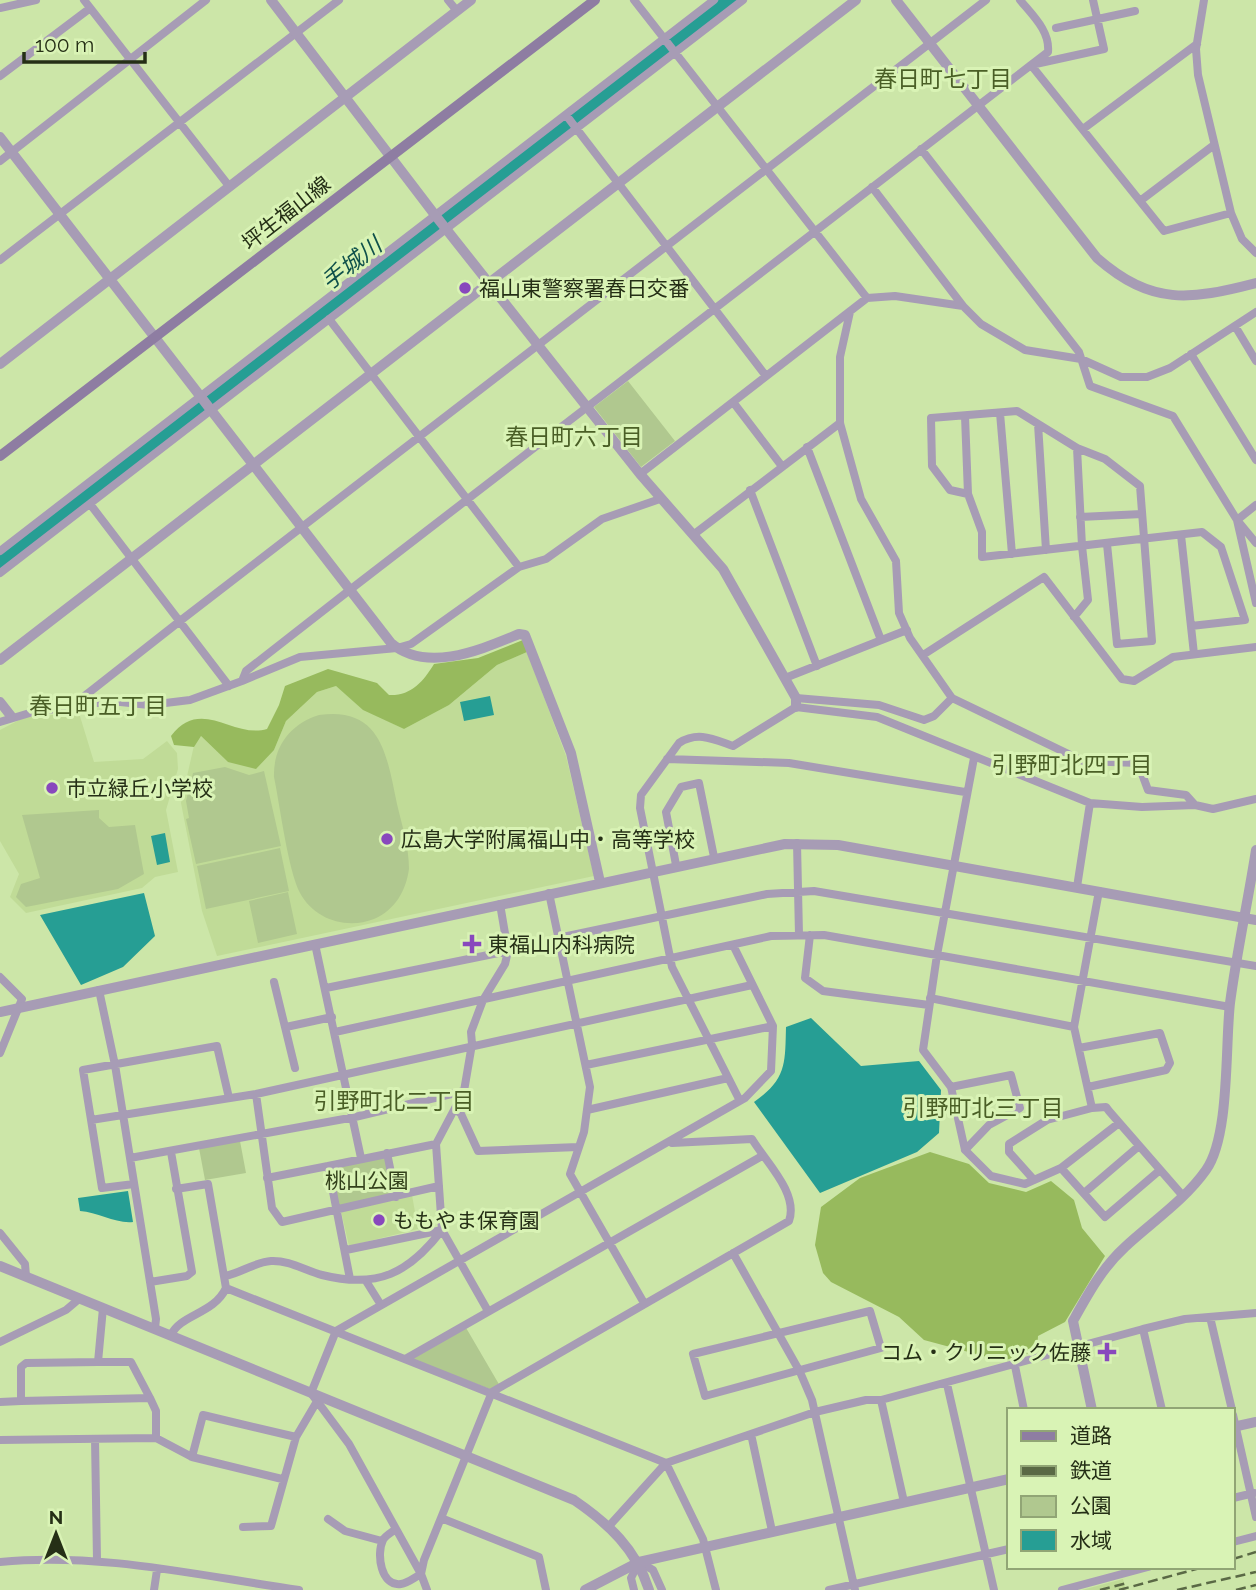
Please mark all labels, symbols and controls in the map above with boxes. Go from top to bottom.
scale bar [24,21,145,65]
text: 100 m [35,32,94,57]
district label: 春日町七丁目 [874,65,1012,92]
street label: 坪生福山線 [237,171,335,255]
water label: 手城川 [316,229,389,295]
place label: 福山東警察署春日交番 [479,276,689,301]
marker: 福山東警察署春日交番 [457,280,473,296]
district label: 春日町六丁目 [505,423,643,450]
district label: 春日町五丁目 [29,692,167,719]
district label: 引野町北四丁目 [992,751,1153,778]
place label: 市立緑丘小学校 [66,776,213,801]
marker: 市立緑丘小学校 [44,780,60,796]
place label: 広島大学附属福山中・高等学校 [401,827,695,852]
marker: 広島大学附属福山中・高等学校 [379,831,395,847]
place label: 東福山内科病院 [488,932,635,957]
marker: 東福山内科病院 [462,934,482,954]
district label: 引野町北二丁目 [314,1087,475,1114]
district label: 引野町北三丁目 [903,1094,1064,1121]
park label: 桃山公園 [325,1168,409,1193]
place label: ももやま保育園 [393,1208,540,1233]
marker: ももやま保育園 [371,1212,387,1228]
place label: コム・クリニック佐藤 [881,1340,1091,1365]
marker: コム・クリニック佐藤 [1097,1342,1117,1362]
legend [1007,1408,1235,1569]
text: 道路 [1070,1423,1112,1448]
text: 鉄道 [1070,1458,1112,1483]
text: 公園 [1070,1493,1112,1518]
north arrow [21,1499,91,1569]
text: N [49,1506,63,1528]
text: 水域 [1070,1528,1112,1553]

